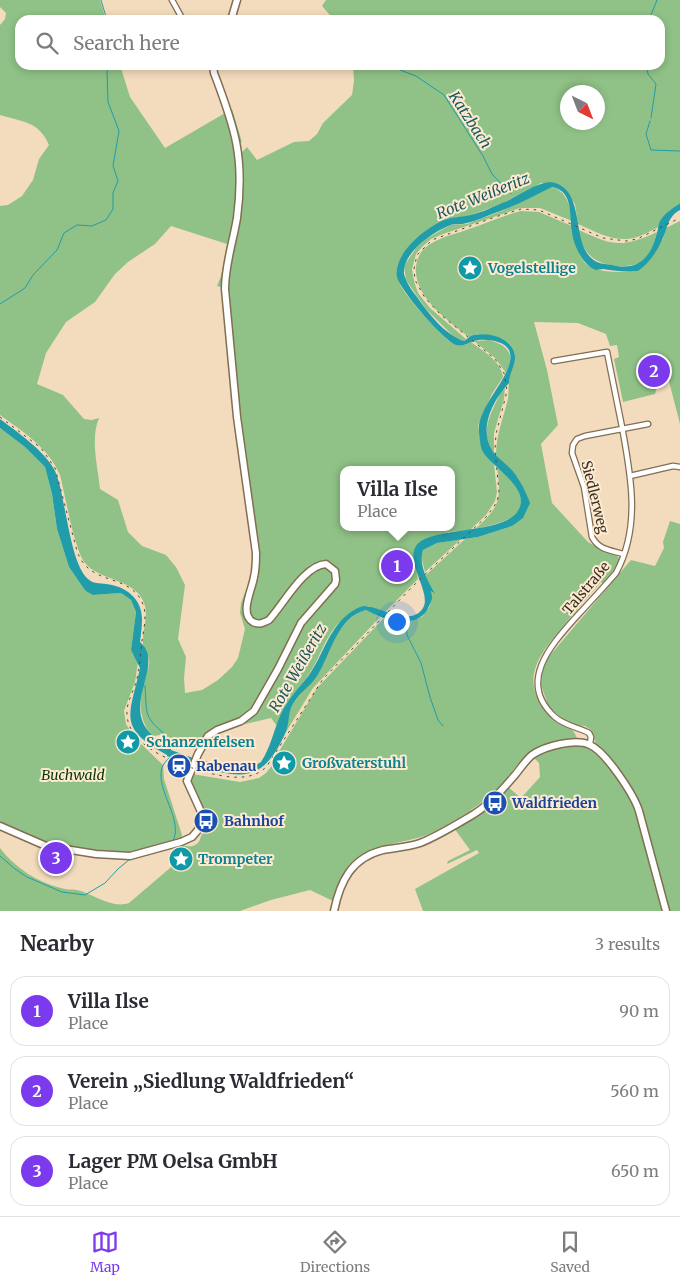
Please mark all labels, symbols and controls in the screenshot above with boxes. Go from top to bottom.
search box [15,15,665,70]
icon: search [33,29,61,57]
text: Search here [73,31,180,55]
north arrow [560,85,605,130]
water label: Katzbach [444,87,496,152]
water label: Rote Weißeritz [433,168,532,223]
place icon: Vogelstellige [457,255,483,281]
place label: Vogelstellige [487,259,576,277]
pin: 2 [638,352,670,390]
street label: Siedlerweg [577,459,613,536]
popup [340,466,455,531]
text: Villa Ilse [357,477,438,501]
text: Place [357,501,397,521]
pin: 1 [381,547,413,585]
street label: Talstraße [558,558,614,618]
your location [384,609,410,635]
water label: Rote Weißeritz [265,620,331,715]
place icon: Schanzenfelsen [115,729,141,755]
place label: Schanzenfelsen [146,733,255,751]
place icon: Großvaterstuhl [271,750,297,776]
station icon: Rabenau [166,753,192,779]
place label: Großvaterstuhl [302,754,406,772]
place label: Rabenau [196,757,256,775]
park label: Buchwald [41,766,105,784]
bus stop icon: Waldfrieden [482,790,508,816]
place label: Waldfrieden [511,794,598,812]
bus stop icon: Bahnhof [193,808,219,834]
place label: Bahnhof [224,812,284,830]
pin: 3 [40,839,72,877]
place icon: Trompeter [168,846,194,872]
place label: Trompeter [198,850,273,868]
text: Nearby [20,930,94,957]
text: 3 results [595,934,660,954]
text: Villa Ilse [68,989,149,1013]
text: 1 [33,1001,41,1021]
text: 90 m [619,1001,659,1021]
text: Place [68,1013,108,1033]
text: Verein „Siedlung Waldfrieden“ [68,1069,354,1093]
text: 2 [32,1081,42,1101]
text: 560 m [610,1081,659,1101]
text: Place [68,1093,108,1113]
text: Lager PM Oelsa GmbH [68,1149,278,1173]
text: 3 [32,1161,42,1181]
text: 650 m [611,1161,659,1181]
text: Place [68,1173,108,1193]
tab: Map [90,1228,120,1276]
tab: Directions [300,1228,370,1276]
tab: Saved [550,1228,590,1276]

